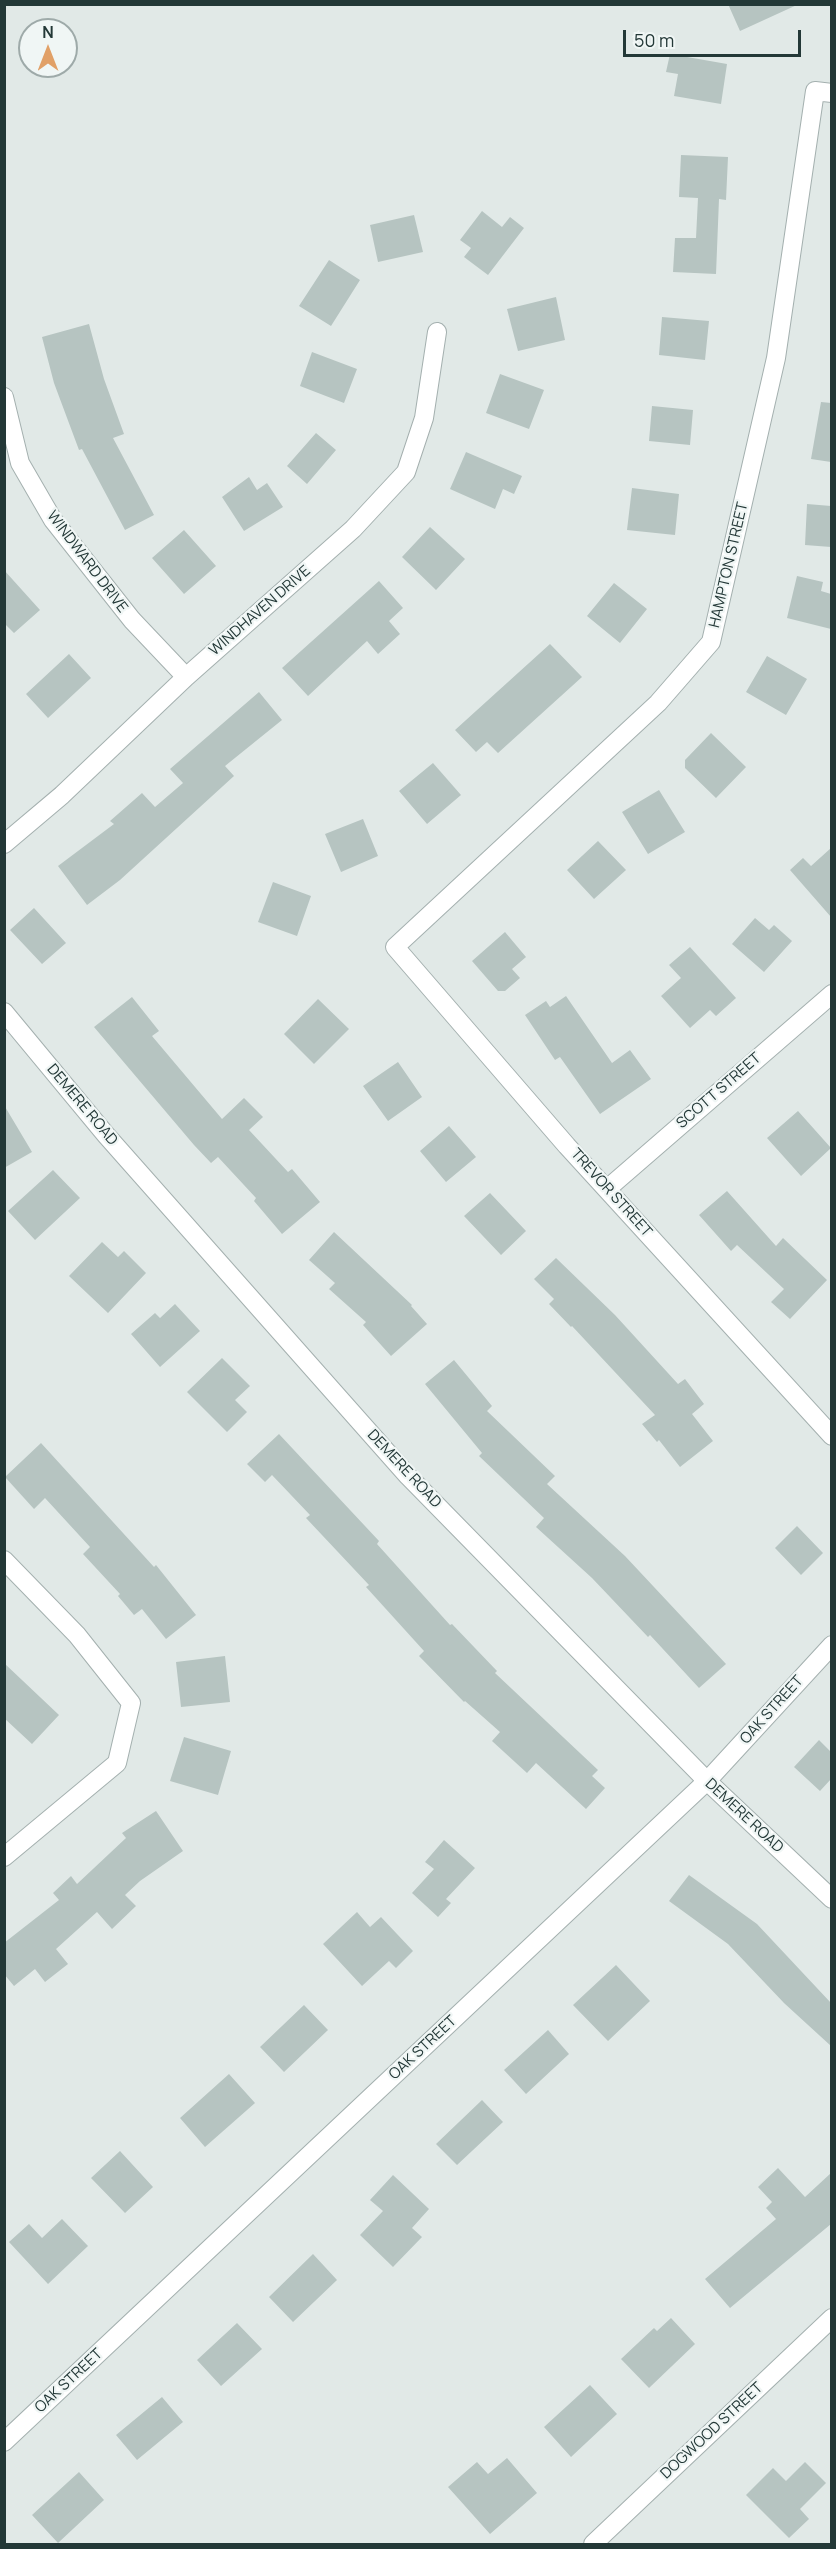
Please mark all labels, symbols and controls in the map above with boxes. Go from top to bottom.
north arrow [18,18,78,78]
scale bar [626,18,804,56]
text: N [42,21,54,43]
text: 50 m [634,28,674,52]
street label: HAMPTON STREET [706,501,752,629]
street label: WINDWARD DRIVE [43,507,131,617]
street label: WINDHAVEN DRIVE [206,562,314,660]
street label: SCOTT STREET [673,1049,765,1133]
street label: DEMERE ROAD [43,1061,121,1149]
street label: TREVOR STREET [567,1145,655,1241]
street label: DEMERE ROAD [363,1426,445,1512]
street label: OAK STREET [737,1672,807,1748]
street label: DEMERE ROAD [701,1775,787,1857]
street label: OAK STREET [386,2012,460,2084]
street label: OAK STREET [32,2345,106,2417]
street label: DOGWOOD STREET [657,2379,767,2483]

